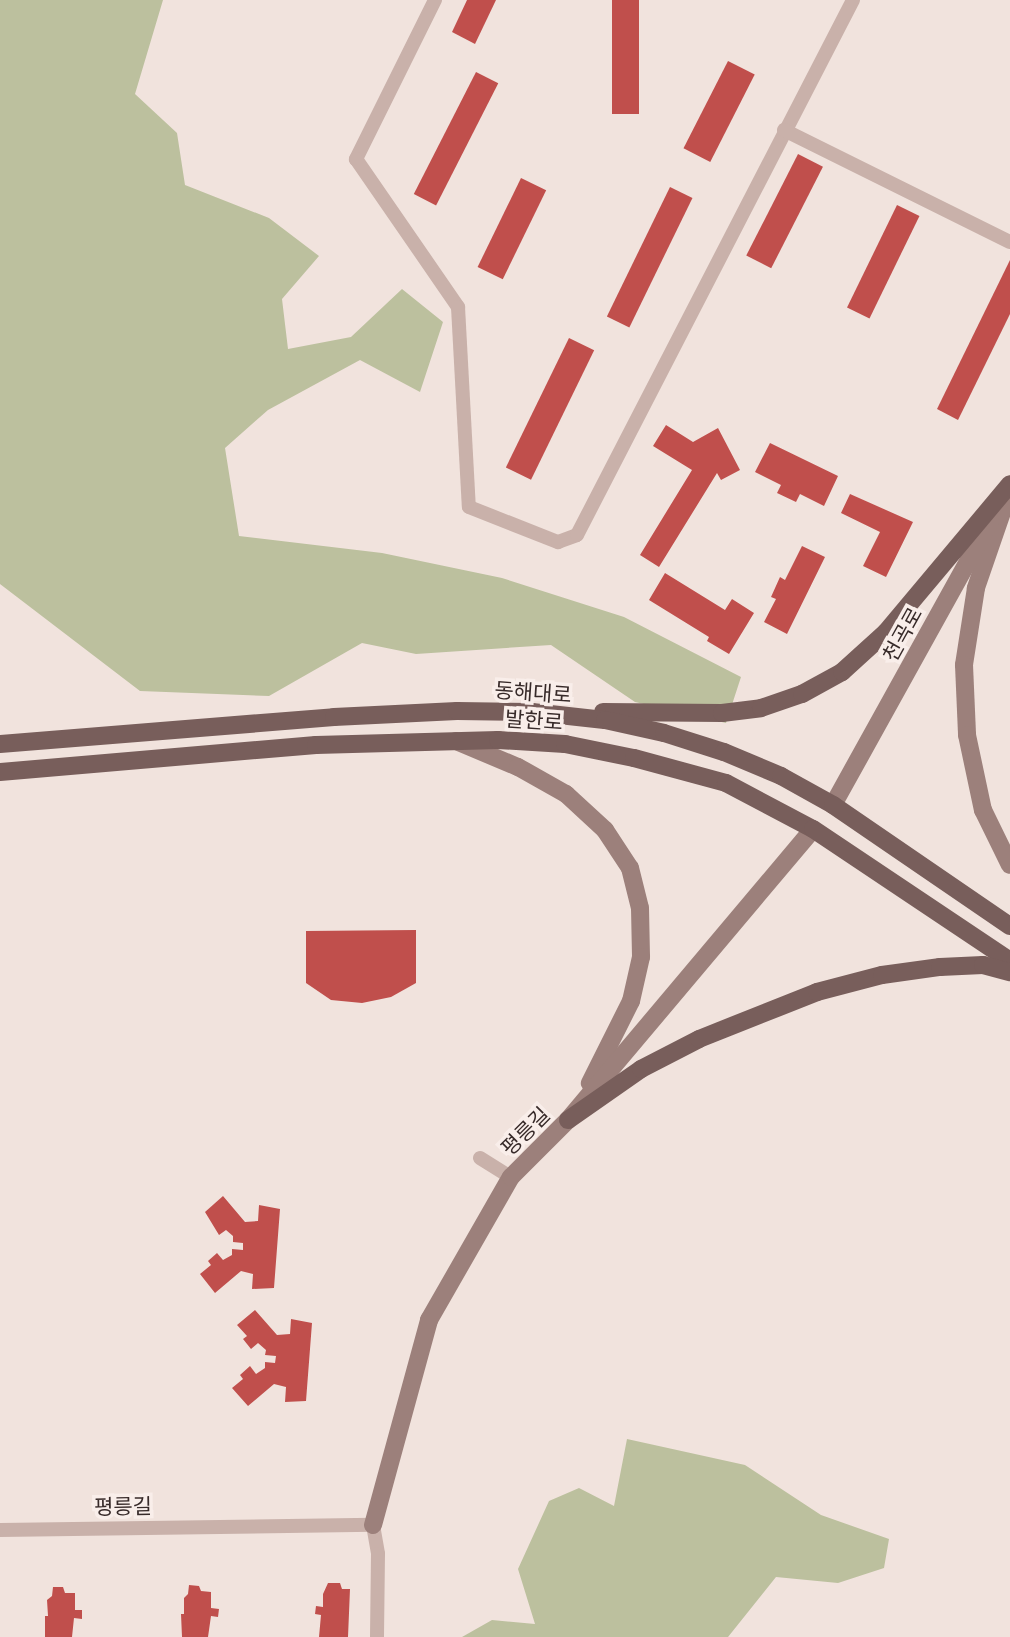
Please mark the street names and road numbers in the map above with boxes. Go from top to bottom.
street label: 천곡로 [877,603,927,665]
street label: 동해대로 [494,677,572,707]
street label: 발한로 [504,705,564,735]
street label: 평릉길 [496,1102,554,1160]
street label: 평릉길 [94,1493,152,1519]

